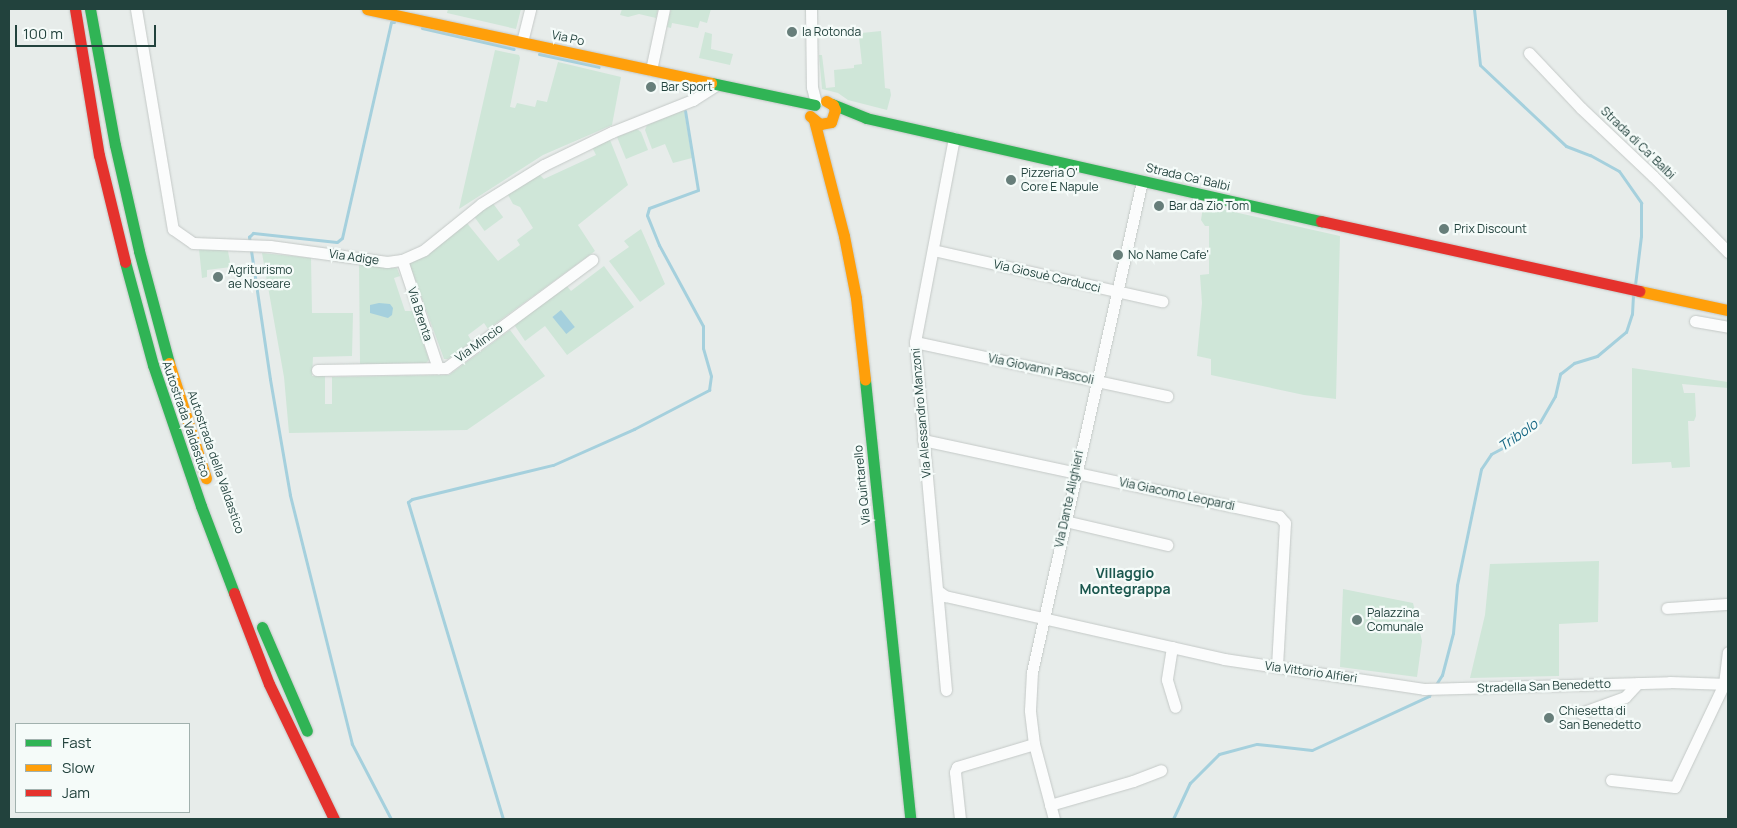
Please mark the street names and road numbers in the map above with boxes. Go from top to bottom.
street label: Via Po [550,28,586,48]
street label: Strada di Ca' Balbi [1598,104,1678,182]
street label: Strada Ca' Balbi [1145,160,1231,194]
street label: Via Adige [328,246,380,268]
street label: Via Giosuè Carducci [992,257,1102,295]
street label: Via Brenta [405,285,435,343]
street label: Via Mincio [452,321,506,365]
street label: Via Alessandro Manzoni [908,348,934,478]
street label: Via Giovanni Pascoli [987,351,1095,387]
street label: Autostrada Valdastico [159,359,213,479]
street label: Autostrada della Valdastico [185,388,247,536]
street label: Via Quintarello [851,444,873,526]
street label: Via Dante Alighieri [1052,449,1086,549]
street label: Via Giacomo Leopardi [1118,475,1236,513]
street label: Via Vittorio Alfieri [1264,658,1358,686]
street label: Stradella San Benedetto [1477,676,1611,696]

